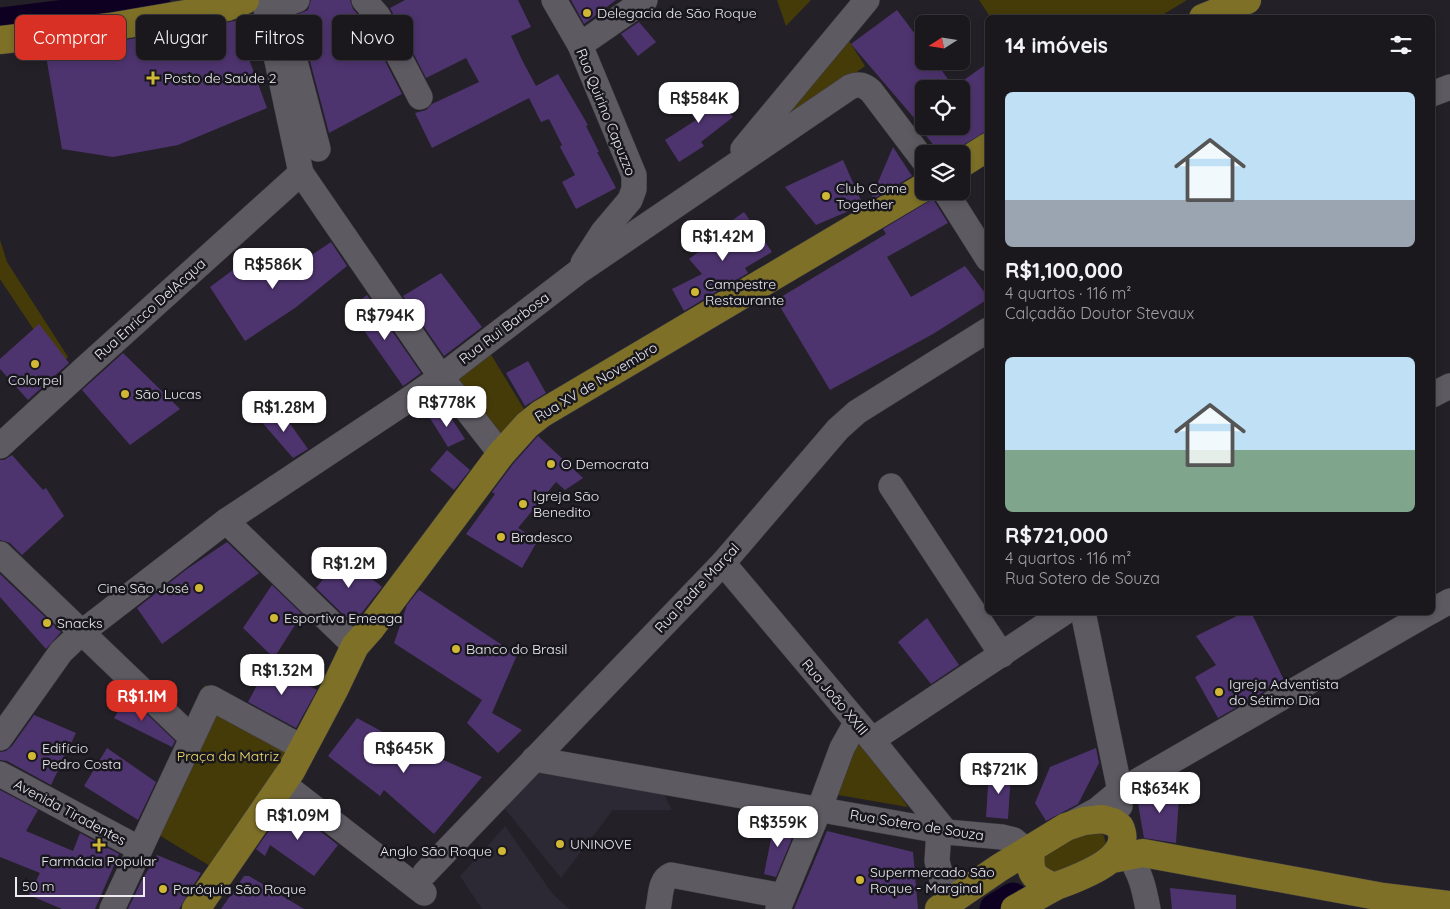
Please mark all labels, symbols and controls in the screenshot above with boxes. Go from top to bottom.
place label: Delegacia de São Roque [597,4,757,22]
marker: Delegacia de São Roque [581,7,593,19]
chip: Comprar [15,15,126,60]
chip: Alugar [136,15,226,60]
chip: Filtros [236,15,322,60]
chip: Novo [332,15,413,60]
north arrow [915,15,970,70]
map controls [915,15,970,200]
icon: filters [1387,31,1415,59]
text: 14 imóveis [1005,32,1108,58]
street label: Rua Quirino Capuzzo [572,46,640,178]
place label: Posto de Saúde 2 [164,69,277,87]
marker: Posto de Saúde 2 [146,71,160,85]
button: locate [915,80,970,135]
pin: R$584K [658,82,740,124]
text: R$584K [670,88,728,108]
icon: home [1165,125,1255,215]
button: layers [915,145,970,200]
place label: Club Come Together [836,179,907,213]
marker: Club Come Together [820,190,832,202]
pin: R$1.42M [677,220,769,262]
text: R$1.42M [692,226,754,246]
pin: R$586K [232,248,314,290]
street label: Rua Enricco DelAcqua [91,254,209,364]
text: R$586K [244,254,302,274]
text: R$1,100,000 [1005,257,1123,283]
place label: Campestre Restaurante [705,275,784,309]
text: 4 quartos · 116 m² [1005,283,1131,303]
marker: Campestre Restaurante [689,286,701,298]
street label: Rua Rui Barbosa [455,288,553,368]
pin: R$794K [344,298,426,341]
text: Calçadão Doutor Stevaux [1005,303,1194,323]
text: R$794K [356,305,414,325]
street label: Rua XV de Novembro [531,338,661,426]
marker: Colorpel [29,358,41,370]
place label: Colorpel [8,371,62,389]
place label: São Lucas [135,385,201,403]
pin: R$778K [406,386,488,428]
marker: São Lucas [119,388,131,400]
pin: R$1.28M [238,390,330,433]
icon: home [1165,390,1255,480]
text: R$778K [418,392,476,412]
text: R$1.28M [253,397,315,417]
place label: O Democrata [561,455,649,473]
marker: O Democrata [545,458,557,470]
place label: Igreja São Benedito [533,487,599,521]
marker: Igreja São Benedito [517,498,529,510]
text: R$721,000 [1005,522,1108,548]
place label: Bradesco [511,528,573,546]
marker: Bradesco [495,531,507,543]
street label: Rua Padre Marçal [651,539,743,637]
pin: R$1.2M [308,546,390,589]
text: 4 quartos · 116 m² [1005,548,1131,568]
text: R$1.2M [323,553,375,573]
text: Rua Sotero de Souza [1005,568,1160,588]
place label: Cine São José [97,579,189,597]
marker: Cine São José [193,582,205,594]
place label: Esportiva Emeaga [284,609,403,627]
marker: Esportiva Emeaga [268,612,280,624]
place label: Snacks [57,614,103,632]
marker: Snacks [41,617,53,629]
place label: Banco do Brasil [466,640,568,658]
marker: Banco do Brasil [450,643,462,655]
pin: R$1.32M [236,654,328,696]
street label: Rua João XXIII [798,655,872,739]
text: R$1.32M [251,660,313,680]
place label: Igreja Adventista do Sétimo Dia [1229,675,1339,709]
pin: R$1.1M [101,680,183,722]
text: R$1.1M [117,686,167,706]
marker: Igreja Adventista do Sétimo Dia [1213,686,1225,698]
pin: R$645K [363,732,445,774]
text: R$645K [375,738,433,758]
place label: Edifício Pedro Costa [42,739,121,773]
park label: Praça da Matriz [177,747,279,765]
marker: Edifício Pedro Costa [26,750,38,762]
pin: R$721K [958,752,1040,795]
text: R$721K [971,759,1027,779]
pin: R$634K [1119,772,1201,814]
street label: Avenida Tiradentes [11,775,129,849]
text: R$634K [1131,778,1189,798]
pin: R$1.09M [252,798,344,841]
text: R$1.09M [267,805,329,825]
pin: R$359K [737,806,819,848]
street label: Rua Sotero de Souza [849,806,985,844]
text: R$359K [749,812,807,832]
place label: UNINOVE [570,835,632,853]
marker: UNINOVE [554,838,566,850]
marker: Farmácia Popular [93,839,105,851]
place label: Anglo São Roque [380,842,492,860]
marker: Anglo São Roque [496,845,508,857]
place label: Farmácia Popular [41,852,157,870]
place label: Supermercado São Roque - Marginal [870,863,995,897]
scale bar [15,874,145,897]
marker: Supermercado São Roque - Marginal [854,874,866,886]
text: 50 m [22,877,55,895]
place label: Paróquia São Roque [173,880,306,898]
marker: Paróquia São Roque [157,883,169,895]

